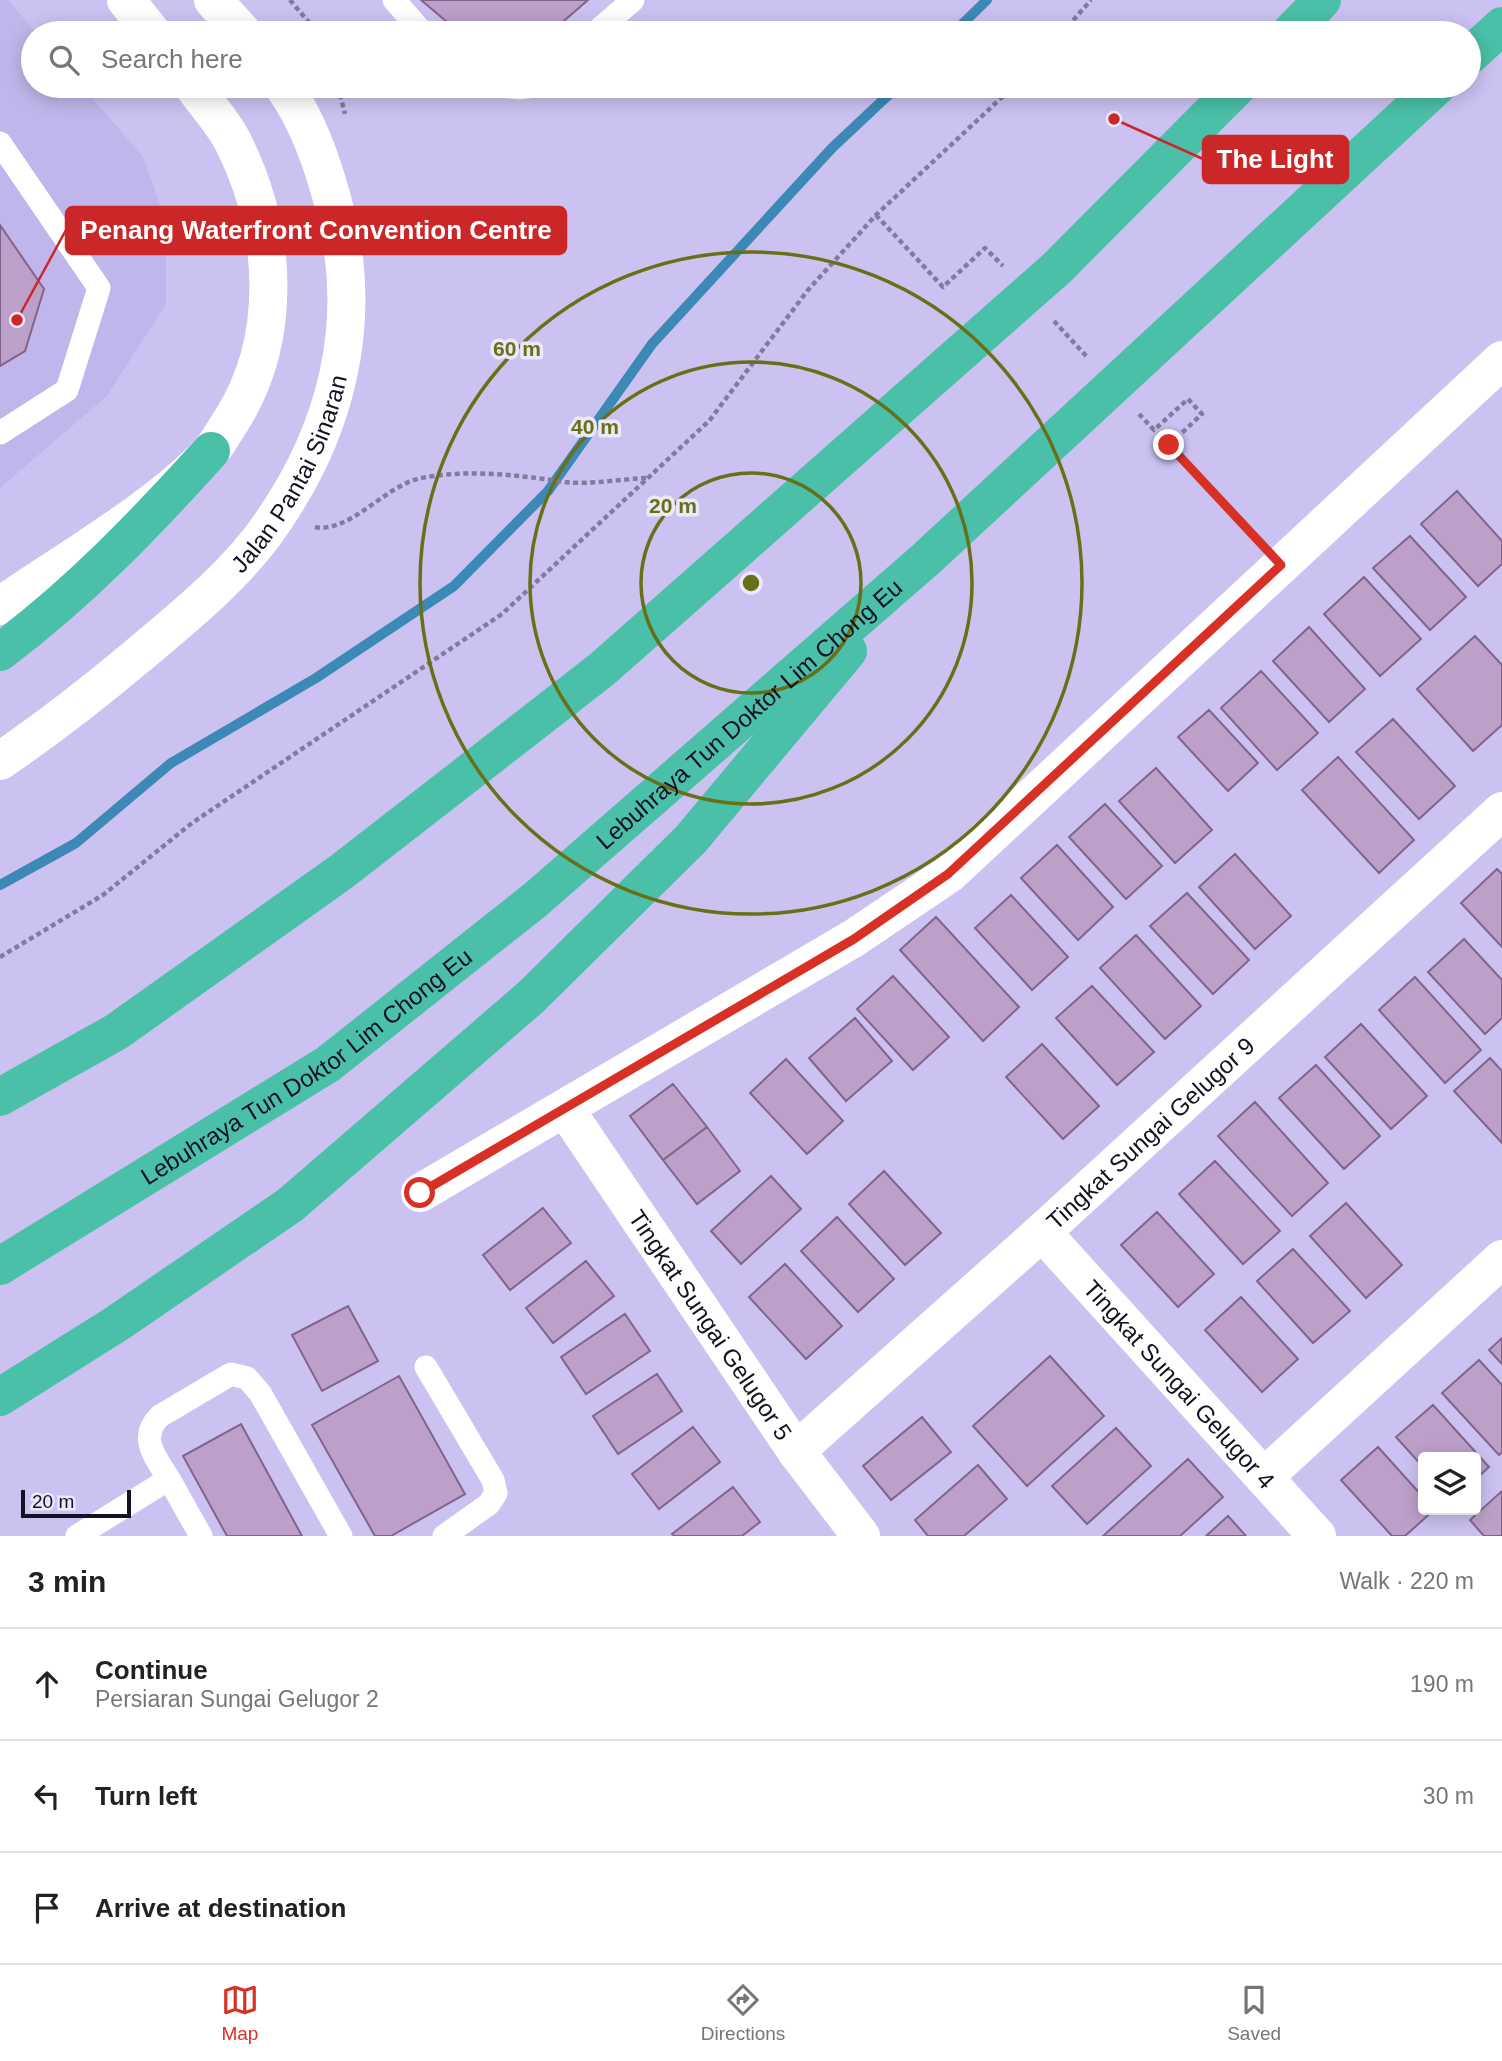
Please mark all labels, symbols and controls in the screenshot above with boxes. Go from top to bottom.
search box [21,21,1481,98]
icon: search [45,41,83,79]
text: Search here [101,44,243,74]
callout: The Light [1203,136,1348,183]
text: The Light [1217,144,1334,174]
callout: Penang Waterfront Convention Centre [66,207,566,254]
text: Penang Waterfront Convention Centre [80,215,552,245]
text: 60 m [493,337,541,360]
street label: Jalan Pantai Sinaran [225,372,351,578]
text: 40 m [571,415,619,438]
route end [1153,429,1184,460]
text: 20 m [649,494,697,517]
centre of rings [739,571,763,595]
street label: Lebuhraya Tun Doktor Lim Chong Eu [591,573,907,854]
street label: Lebuhraya Tun Doktor Lim Chong Eu [136,942,477,1190]
street label: Tingkat Sungai Gelugor 9 [1041,1031,1259,1235]
route start [404,1177,435,1208]
street label: Tingkat Sungai Gelugor 5 [624,1205,798,1445]
street label: Tingkat Sungai Gelugor 4 [1078,1274,1281,1494]
map controls [1418,1452,1481,1515]
button: layers [1418,1452,1481,1515]
scale bar [21,1487,131,1519]
text: 20 m [32,1491,74,1512]
text: 3 min [28,1565,106,1598]
text: Walk · 220 m [1339,1568,1474,1594]
text: Continue [95,1655,208,1685]
icon: ahead [28,1665,66,1703]
text: 190 m [1410,1671,1474,1697]
text: Persiaran Sungai Gelugor 2 [95,1686,379,1712]
icon: left [28,1777,66,1815]
text: Turn left [95,1781,197,1811]
text: 30 m [1423,1783,1474,1809]
icon: arrive [28,1889,66,1927]
text: Arrive at destination [95,1893,346,1923]
tab: Map [221,1981,259,2045]
tab: Directions [701,1981,785,2045]
tab: Saved [1227,1981,1281,2045]

